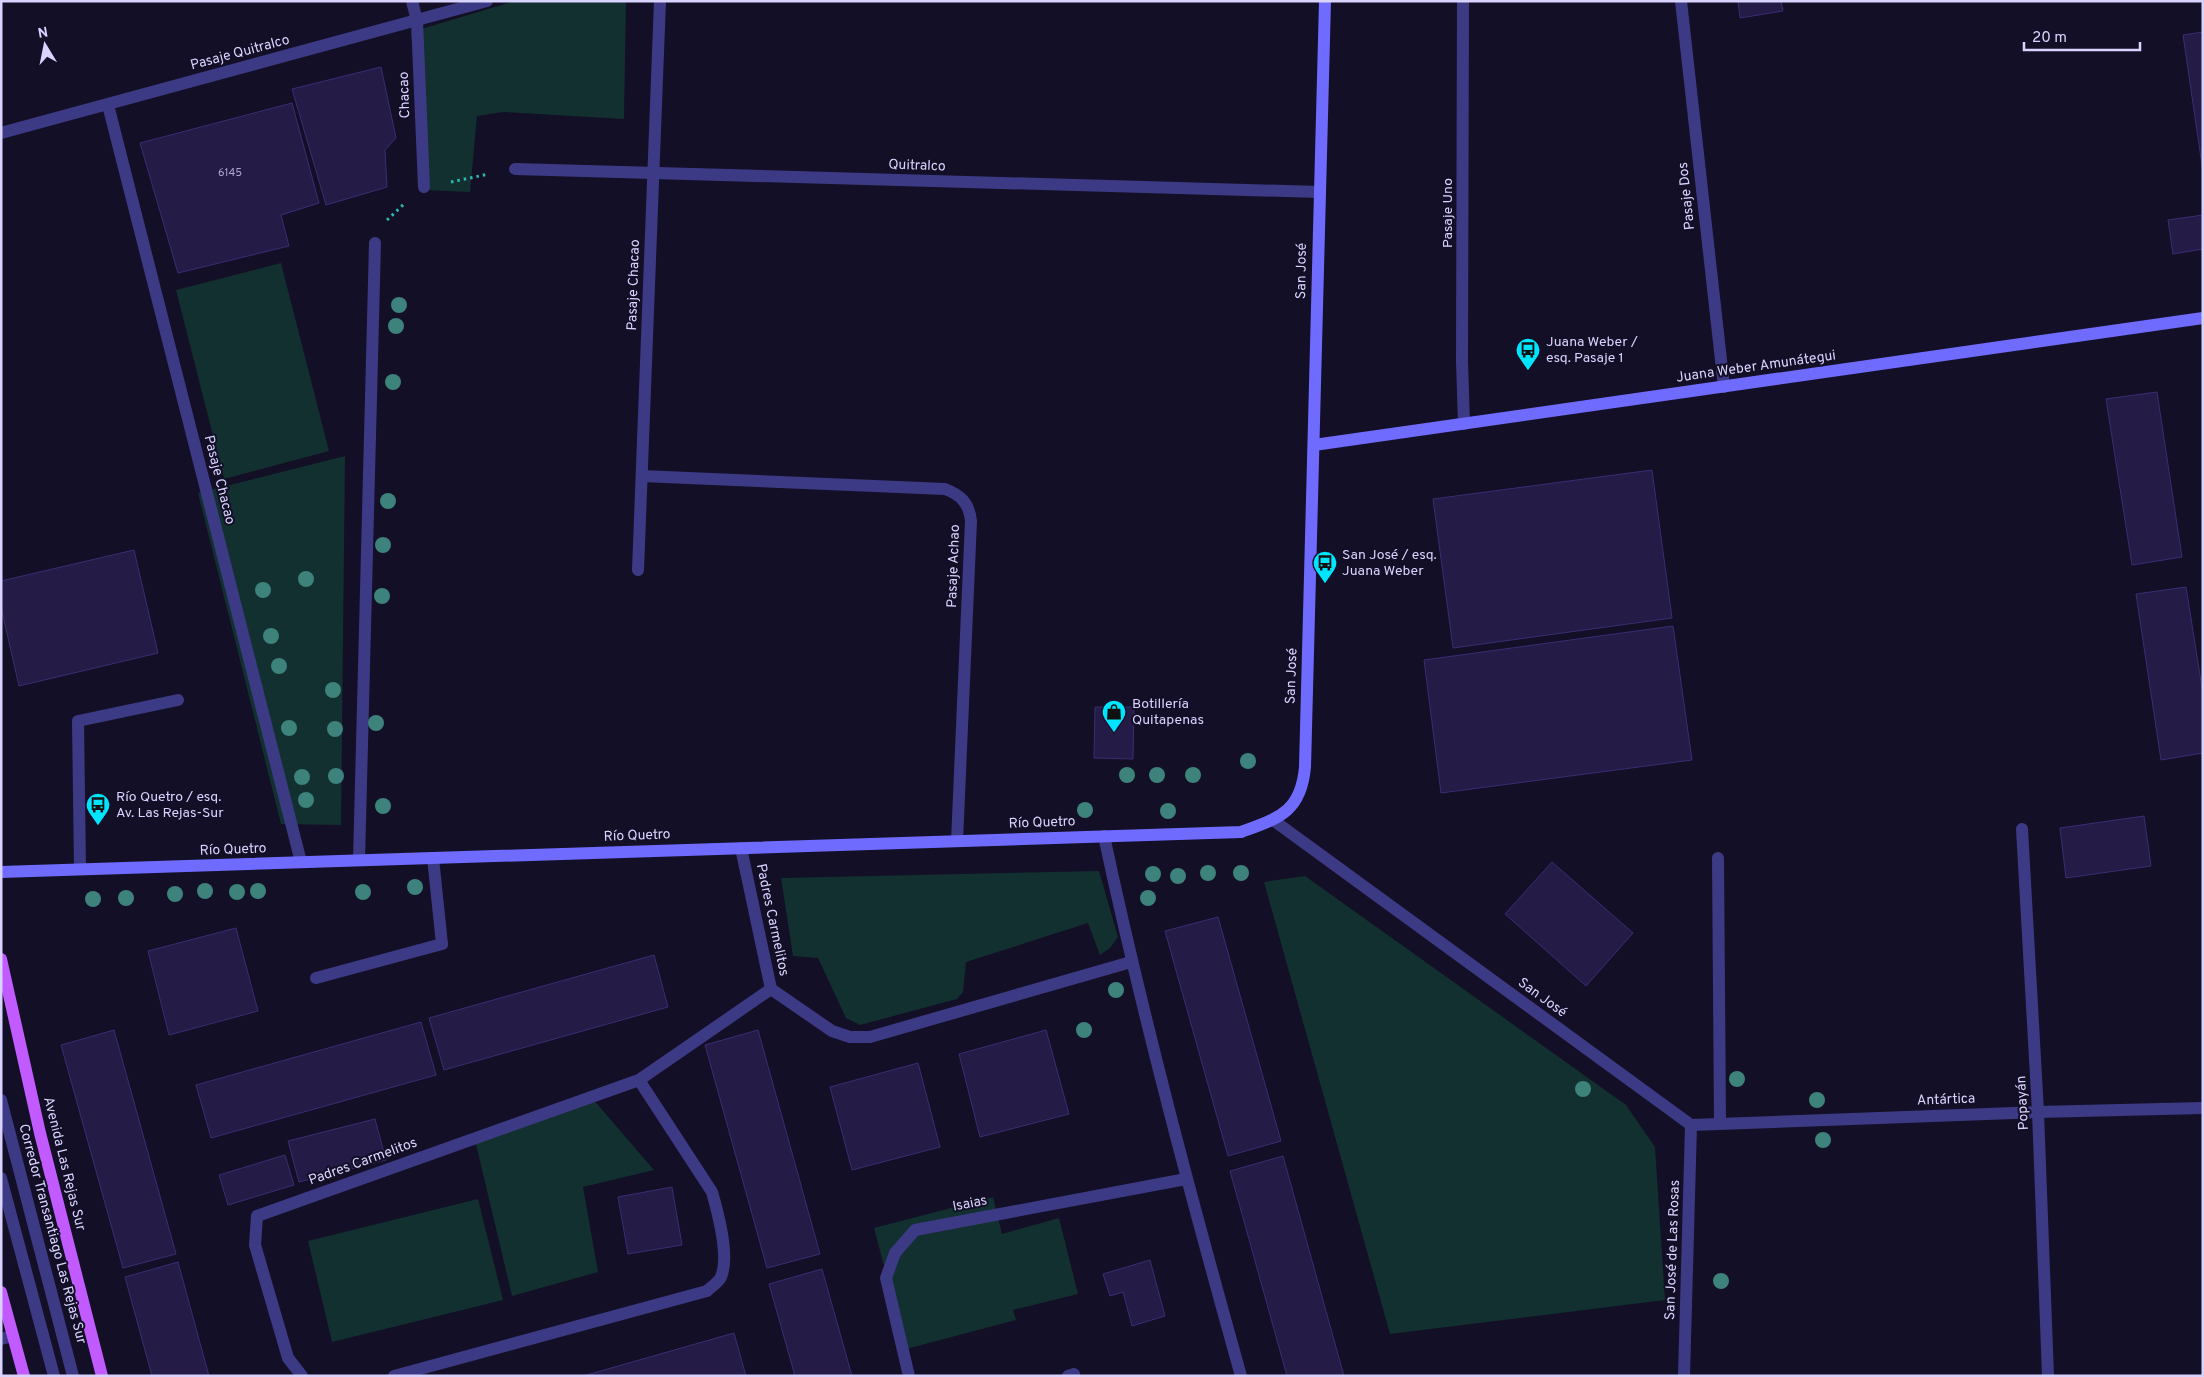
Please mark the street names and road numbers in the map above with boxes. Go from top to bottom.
street label: Pasaje Quitralco [189,32,292,74]
street label: Chacao [396,71,414,119]
street label: Quitralco [888,157,946,176]
street label: Pasaje Dos [1675,161,1699,231]
street label: Pasaje Uno [1440,178,1457,248]
street label: Pasaje Chacao [624,239,644,331]
street label: San José [1293,243,1311,299]
street label: Juana Weber Amunátegui [1675,347,1837,387]
street label: Pasaje Chacao [200,434,238,527]
street label: Pasaje Achao [944,524,964,608]
street label: San José [1283,648,1301,704]
street label: Río Quetro [1008,813,1076,833]
street label: Río Quetro [603,826,671,846]
street label: Río Quetro [199,840,267,860]
street label: Padres Carmelitos [752,862,792,978]
street label: San José [1514,975,1570,1021]
street label: Popayán [2013,1075,2033,1131]
street label: Antártica [1917,1090,1975,1110]
street label: Avenida Las Rejas Sur [39,1095,89,1233]
street label: Corredor Transantiago Las Rejas Sur [14,1122,90,1346]
street label: Padres Carmelitos [306,1134,420,1190]
street label: San José de Las Rosas [1662,1180,1684,1320]
street label: Isaias [951,1192,989,1216]

